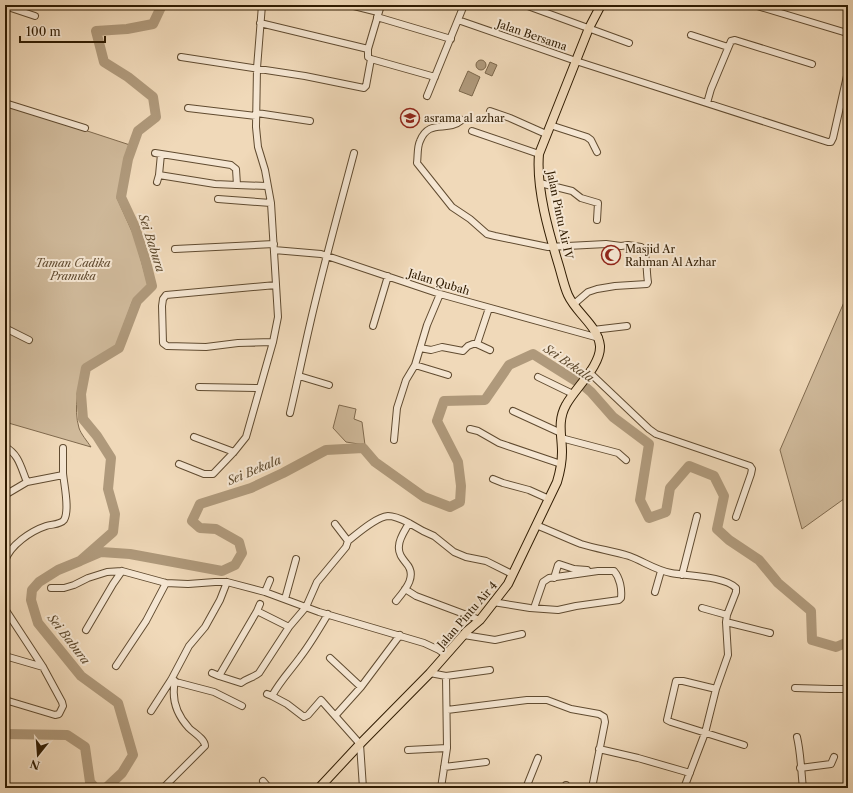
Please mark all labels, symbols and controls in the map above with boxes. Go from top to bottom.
street label: Jalan Bersama [493,16,569,54]
scale bar [20,18,105,44]
text: 100 m [26,24,61,39]
school or university icon: asrama al azhar [399,107,421,129]
place label: asrama al azhar [424,111,505,125]
street label: Jalan Pintu Air IV [543,168,576,262]
water label: Sei Babura [135,211,168,274]
place label: Masjid Ar Rahman Al Azhar [625,242,717,269]
mosque icon: Masjid Ar Rahman Al Azhar [600,244,622,266]
park label: Taman Cadika Pramuka [35,256,111,283]
street label: Jalan Qubah [405,265,472,298]
water label: Sei Bekala [540,340,597,385]
water label: Sei Bekala [224,452,283,488]
street label: Jalan Pintu Air 4 [433,579,500,653]
water label: Sei Babura [44,610,93,667]
north arrow [18,735,58,775]
text: N [28,756,42,773]

